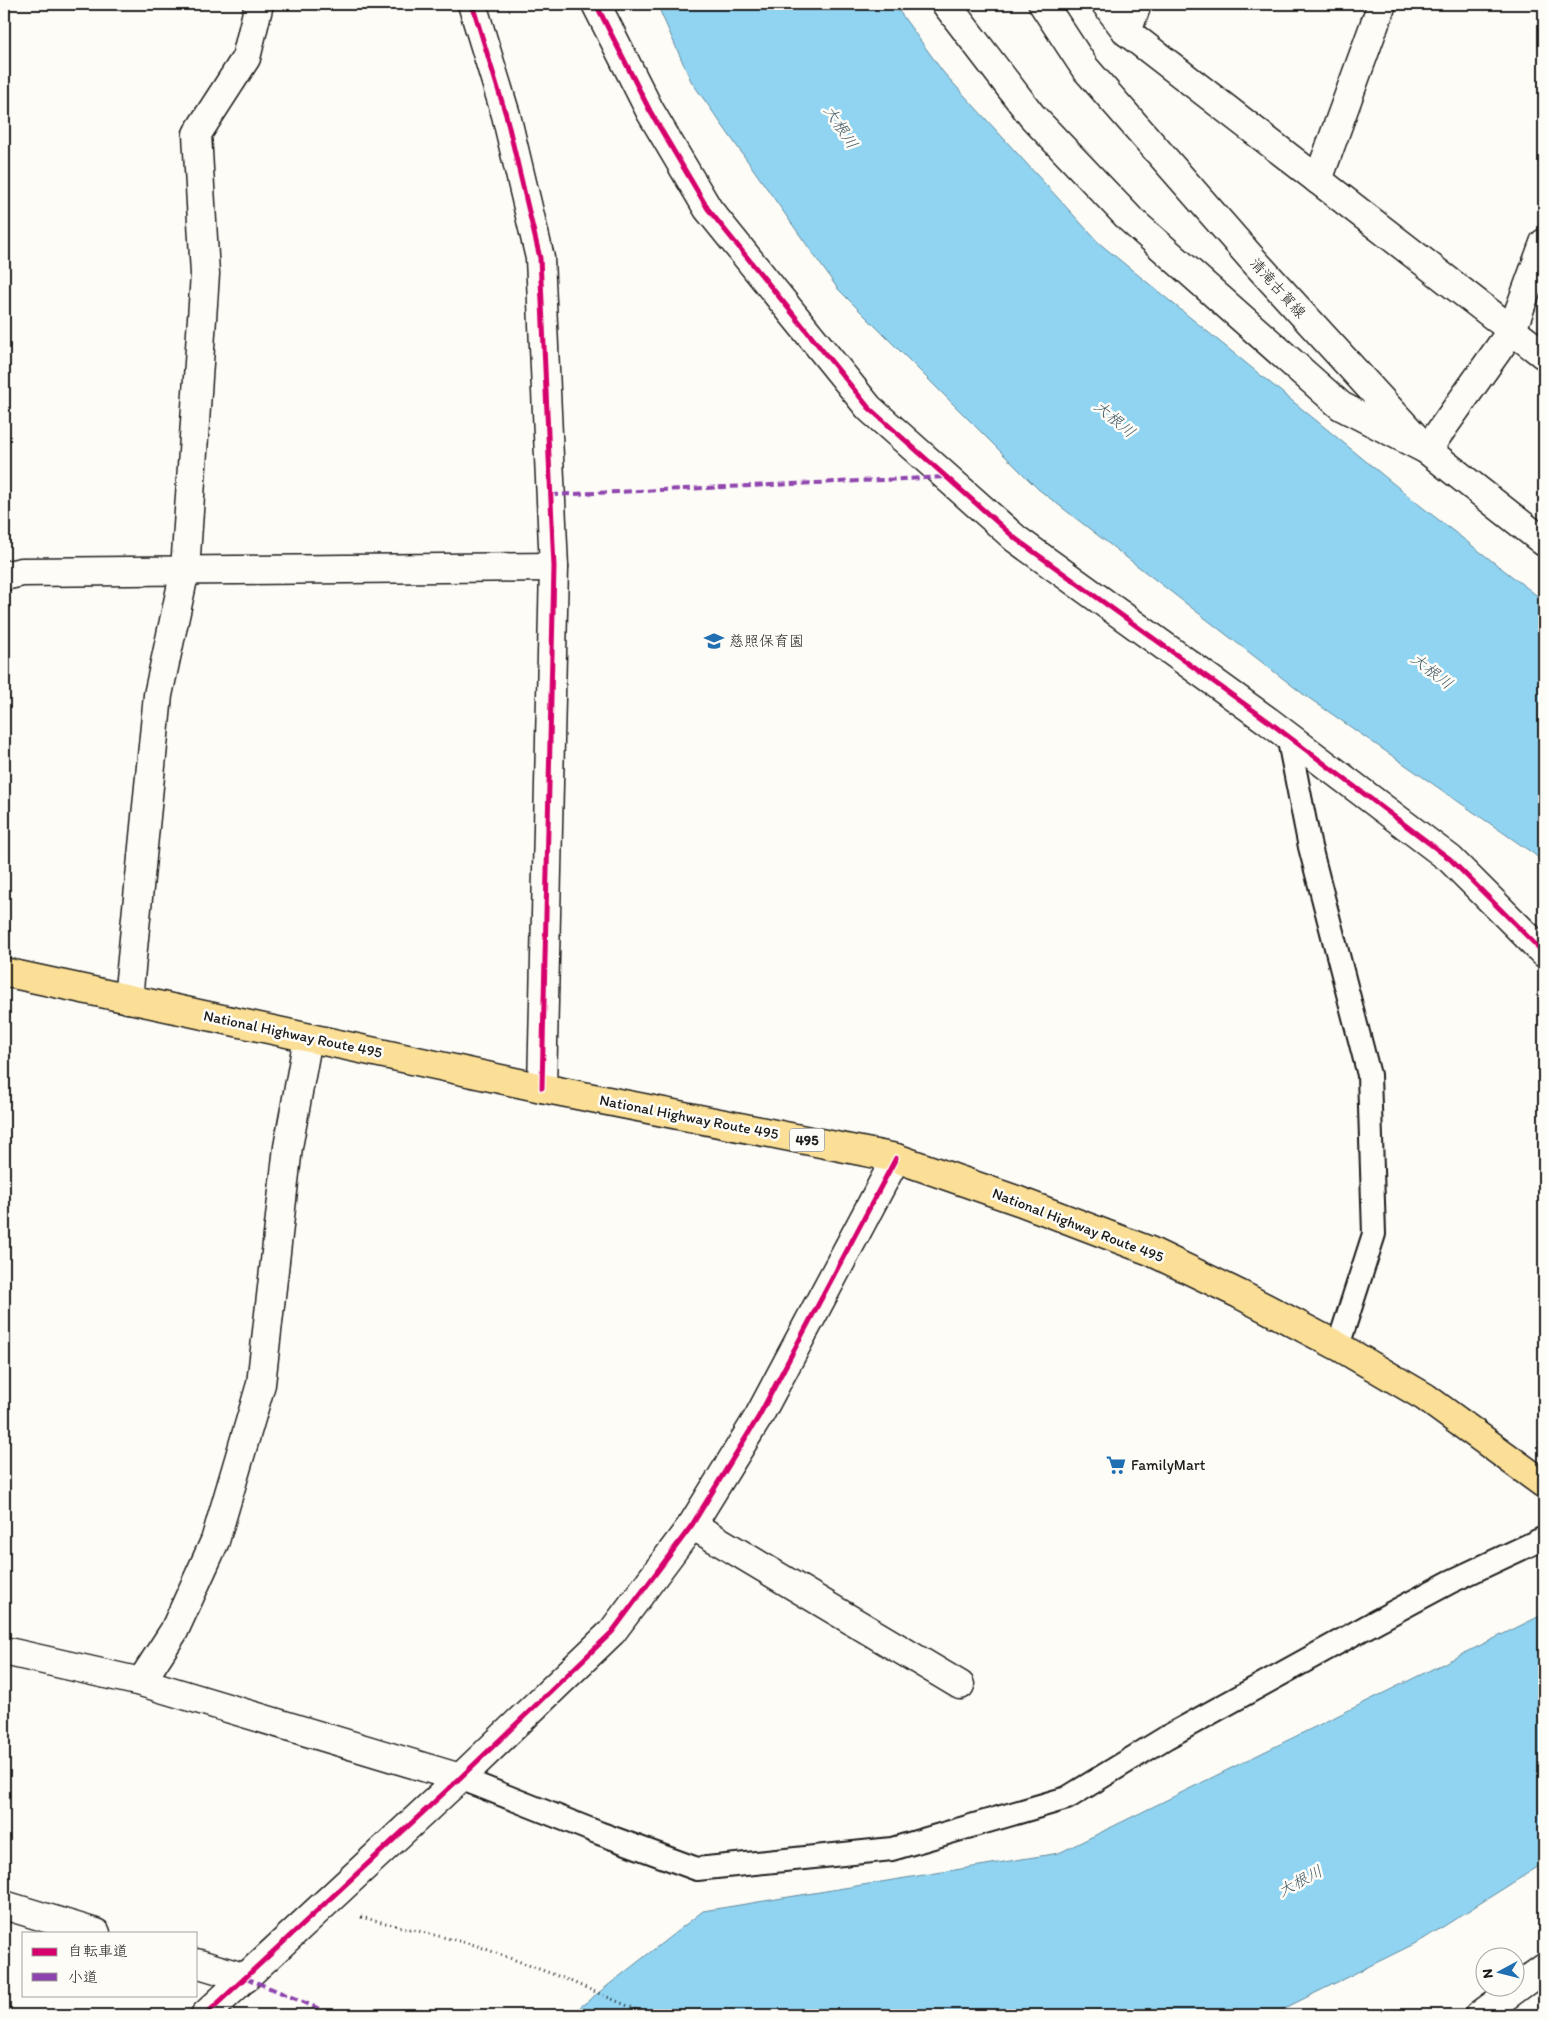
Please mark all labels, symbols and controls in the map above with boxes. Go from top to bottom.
water label: 大根川 [820,102,862,152]
street label: 清滝古賀線 [1246,254,1310,322]
water label: 大根川 [1091,396,1139,442]
school or university icon: 慈照保育園 [703,630,725,652]
place label: 慈照保育園 [729,632,804,650]
water label: 大根川 [1407,649,1457,693]
street label: National Highway Route 495 [202,1006,384,1062]
street label: National Highway Route 495 [598,1091,780,1143]
road number: 495 [790,1128,824,1152]
street label: National Highway Route 495 [990,1184,1166,1266]
supermarket icon: FamilyMart [1105,1454,1127,1476]
place label: FamilyMart [1131,1456,1206,1474]
water label: 大根川 [1274,1861,1326,1901]
legend [22,1932,198,1996]
text: 自転車道 [68,1942,128,1960]
north arrow [1476,1946,1526,1996]
text: 小道 [68,1968,98,1986]
text: N [1479,1968,1497,1979]

